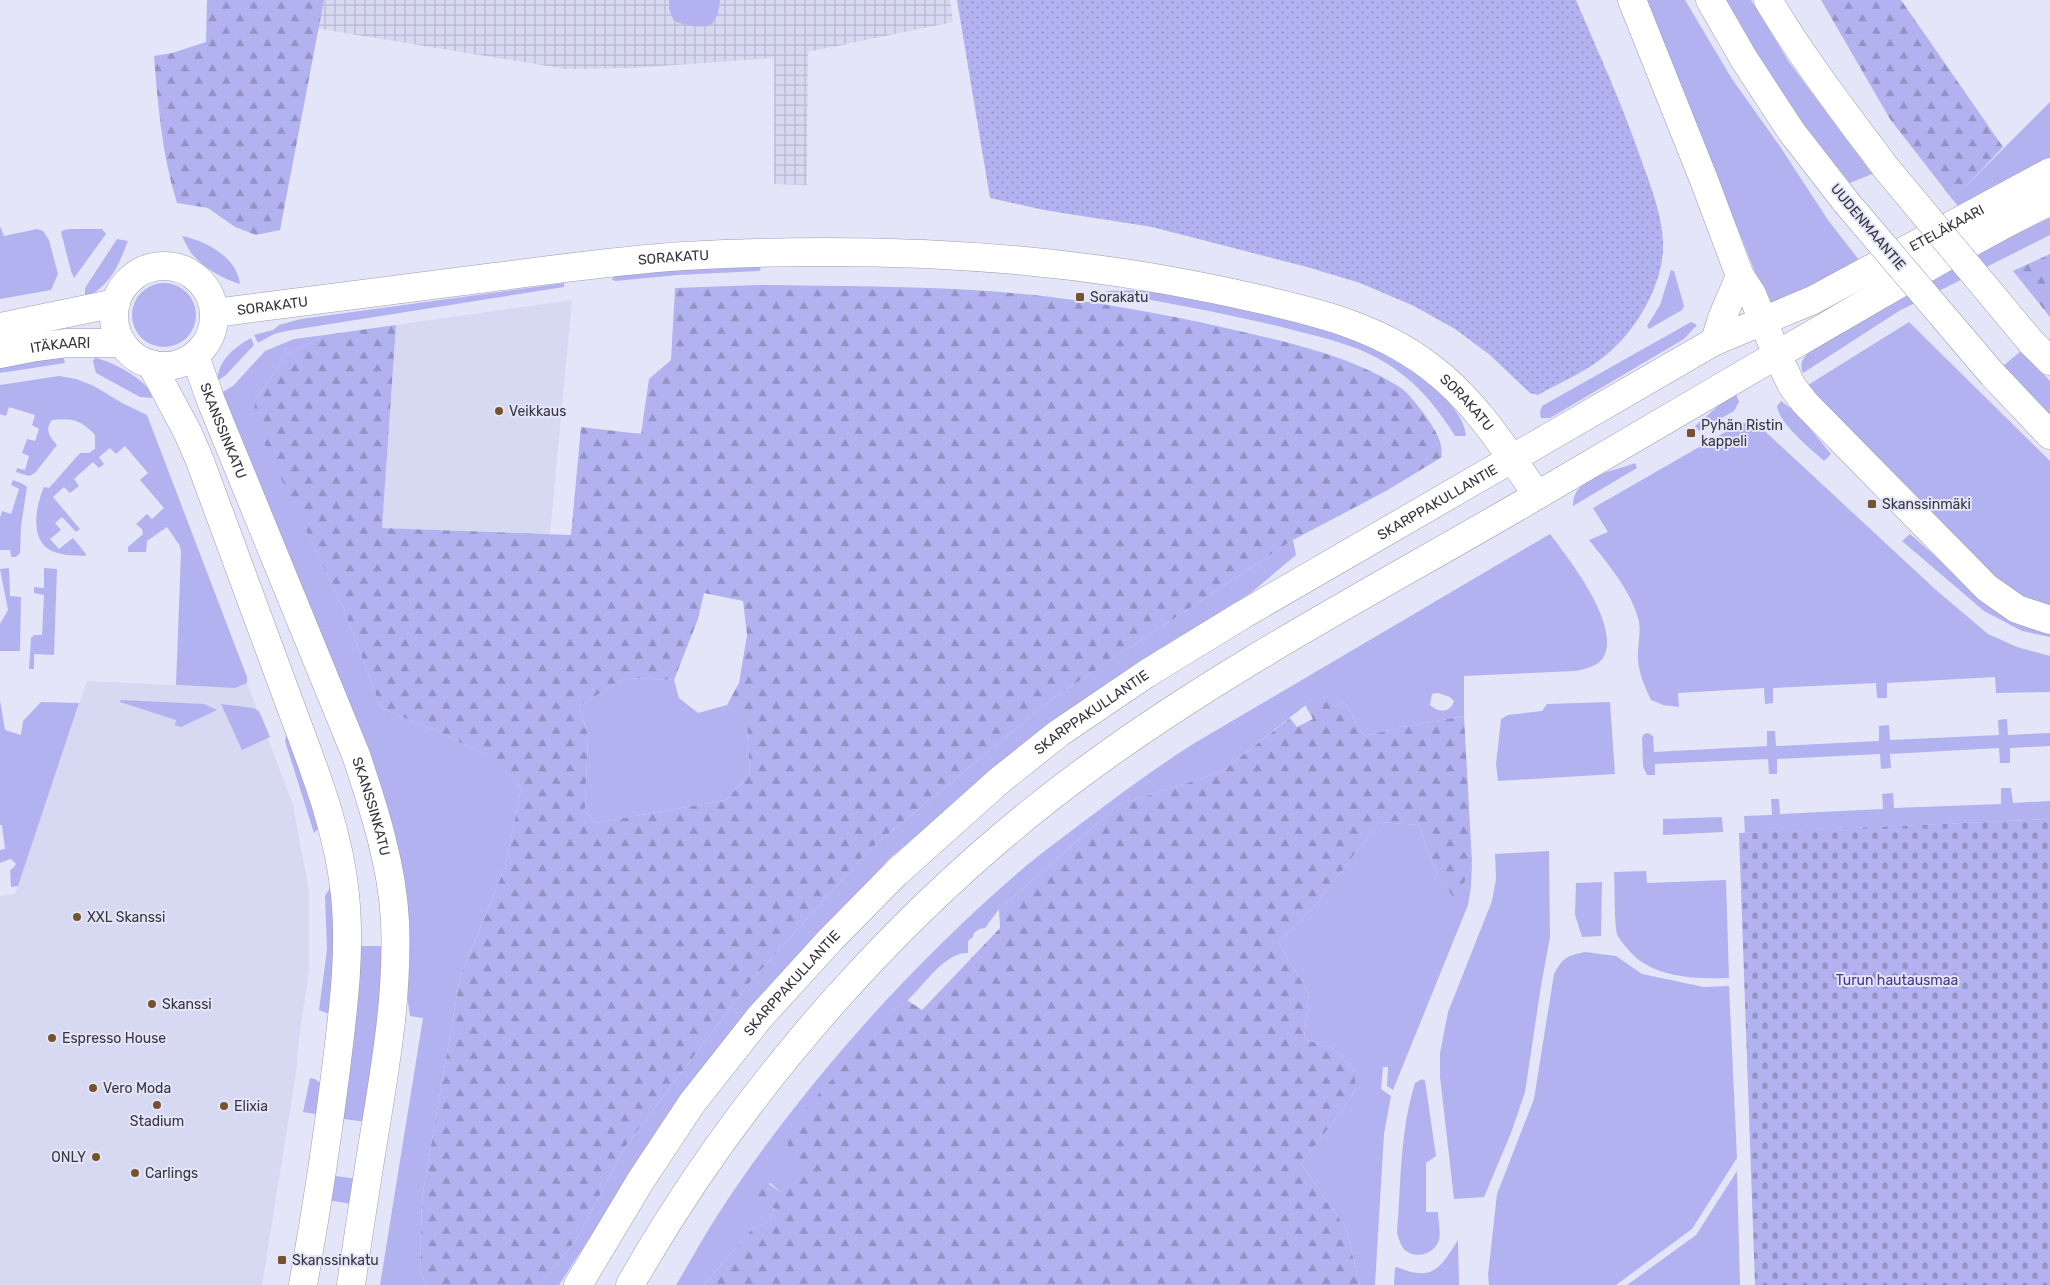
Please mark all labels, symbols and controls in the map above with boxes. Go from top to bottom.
street label: UUDENMAANTIE [1827,180,1909,274]
street label: ETELÄKAARI [1906,201,1987,255]
street label: SORAKATU [637,246,710,268]
place label: Sorakatu [1090,289,1148,306]
marker: Sorakatu [1074,291,1086,303]
street label: SORAKATU [236,293,309,319]
street label: ITÄKAARI [29,334,90,356]
street label: SORAKATU [1437,370,1497,434]
street label: SKANSSINKATU [197,380,250,481]
place label: Veikkaus [509,403,566,420]
marker: Veikkaus [493,405,505,417]
place label: Pyhän Ristin kappeli [1701,417,1783,450]
marker: Pyhän Ristin kappeli [1685,427,1697,439]
street label: SKARPPAKULLANTIE [1374,460,1500,543]
place label: Skanssinmäki [1882,496,1971,513]
marker: Skanssinmäki [1866,498,1878,510]
street label: SKARPPAKULLANTIE [1031,666,1152,758]
street label: SKANSSINKATU [349,755,394,857]
place label: XXL Skanssi [87,909,165,926]
marker: XXL Skanssi [71,911,83,923]
street label: SKARPPAKULLANTIE [740,927,843,1039]
park label: Turun hautausmaa [1836,972,1958,989]
place label: Skanssi [162,996,212,1013]
marker: Skanssi [146,998,158,1010]
place label: Espresso House [62,1030,166,1047]
marker: Espresso House [46,1032,58,1044]
place label: Vero Moda [103,1080,171,1097]
marker: Vero Moda [87,1082,99,1094]
place label: Elixia [234,1098,268,1115]
marker: Stadium [151,1099,163,1111]
marker: Elixia [218,1100,230,1112]
place label: Stadium [130,1113,184,1130]
place label: ONLY [51,1149,86,1166]
marker: ONLY [90,1151,102,1163]
place label: Carlings [145,1165,198,1182]
marker: Carlings [129,1167,141,1179]
place label: Skanssinkatu [292,1252,379,1269]
marker: Skanssinkatu [276,1254,288,1266]

